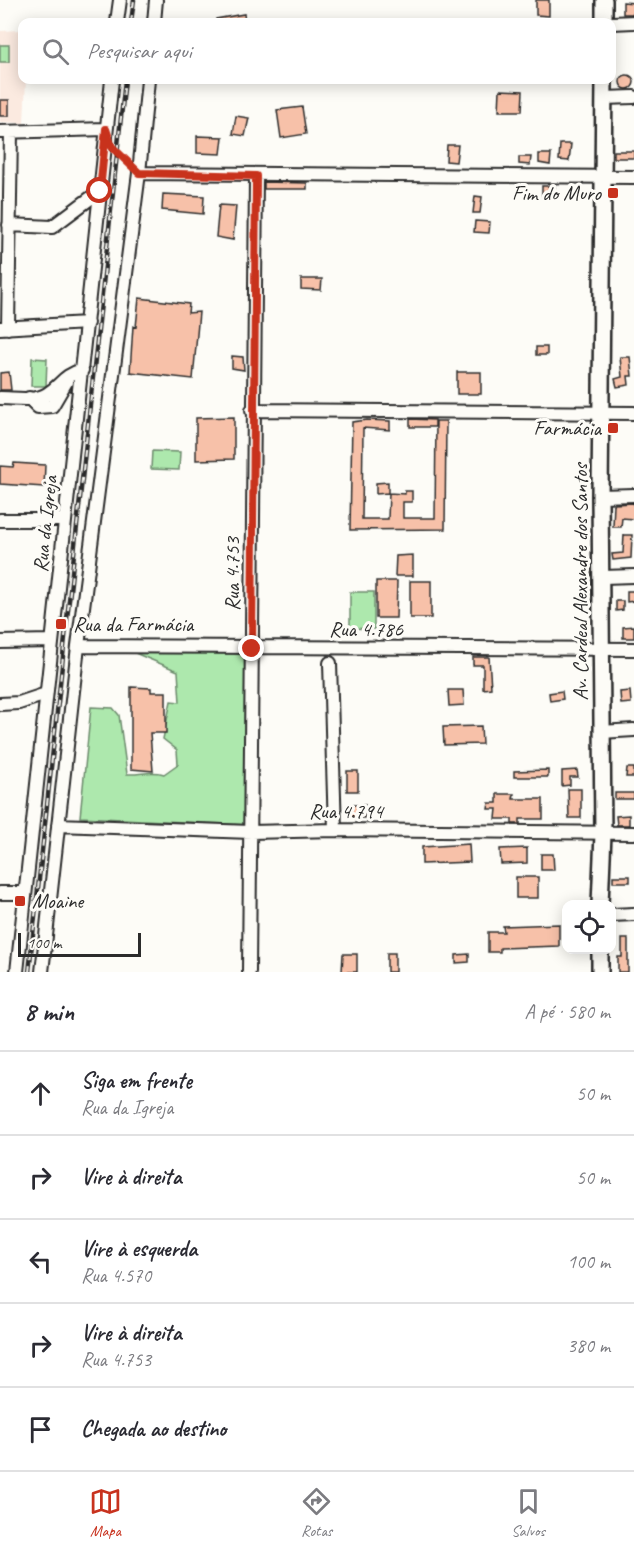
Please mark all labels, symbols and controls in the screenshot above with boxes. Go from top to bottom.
search box [18,18,616,84]
icon: search [39,35,72,68]
text: Pesquisar aqui [87,37,192,65]
route start [86,177,112,203]
place label: Fim do Muro [512,180,603,206]
marker: Fim do Muro [606,186,620,200]
place label: Farmácia [534,415,603,441]
marker: Farmácia [606,421,620,435]
street label: Av. Cardeal Alexandre dos Santos [567,462,593,700]
street label: Rua da Igreja [27,473,63,573]
street label: Rua 4.753 [219,536,245,611]
place label: Rua da Farmácia [73,611,195,637]
street label: Rua 4.786 [329,616,403,642]
marker: Rua da Farmácia [54,617,68,631]
route end [238,635,264,661]
street label: Rua 4.794 [309,798,385,824]
place label: Moaine [32,888,85,914]
marker: Moaine [13,894,27,908]
map controls [562,900,616,954]
button: locate [562,900,616,954]
scale bar [18,930,141,958]
text: 100 m [27,933,61,953]
text: 8 min [24,995,74,1028]
text: A pé · 580 m [525,999,610,1024]
text: Siga em frente [81,1067,192,1095]
icon: ahead [24,1077,57,1110]
text: 50 m [576,1081,610,1106]
text: Rua da Igreja [81,1095,173,1120]
icon: right [24,1161,57,1194]
text: Vire à direita [81,1163,181,1191]
text: 50 m [576,1165,610,1190]
text: Vire à esquerda [81,1235,197,1263]
icon: left [24,1245,57,1278]
text: 100 m [567,1249,610,1274]
text: Rua 4.570 [81,1263,151,1288]
text: Vire à direita [81,1319,181,1347]
icon: right [24,1329,57,1362]
text: 380 m [567,1333,610,1358]
text: Rua 4.753 [81,1347,151,1372]
icon: arrive [24,1413,57,1446]
text: Chegada ao destino [81,1415,226,1443]
tab: Mapa [89,1485,122,1541]
tab: Rotas [300,1485,333,1541]
tab: Salvos [511,1485,545,1541]

